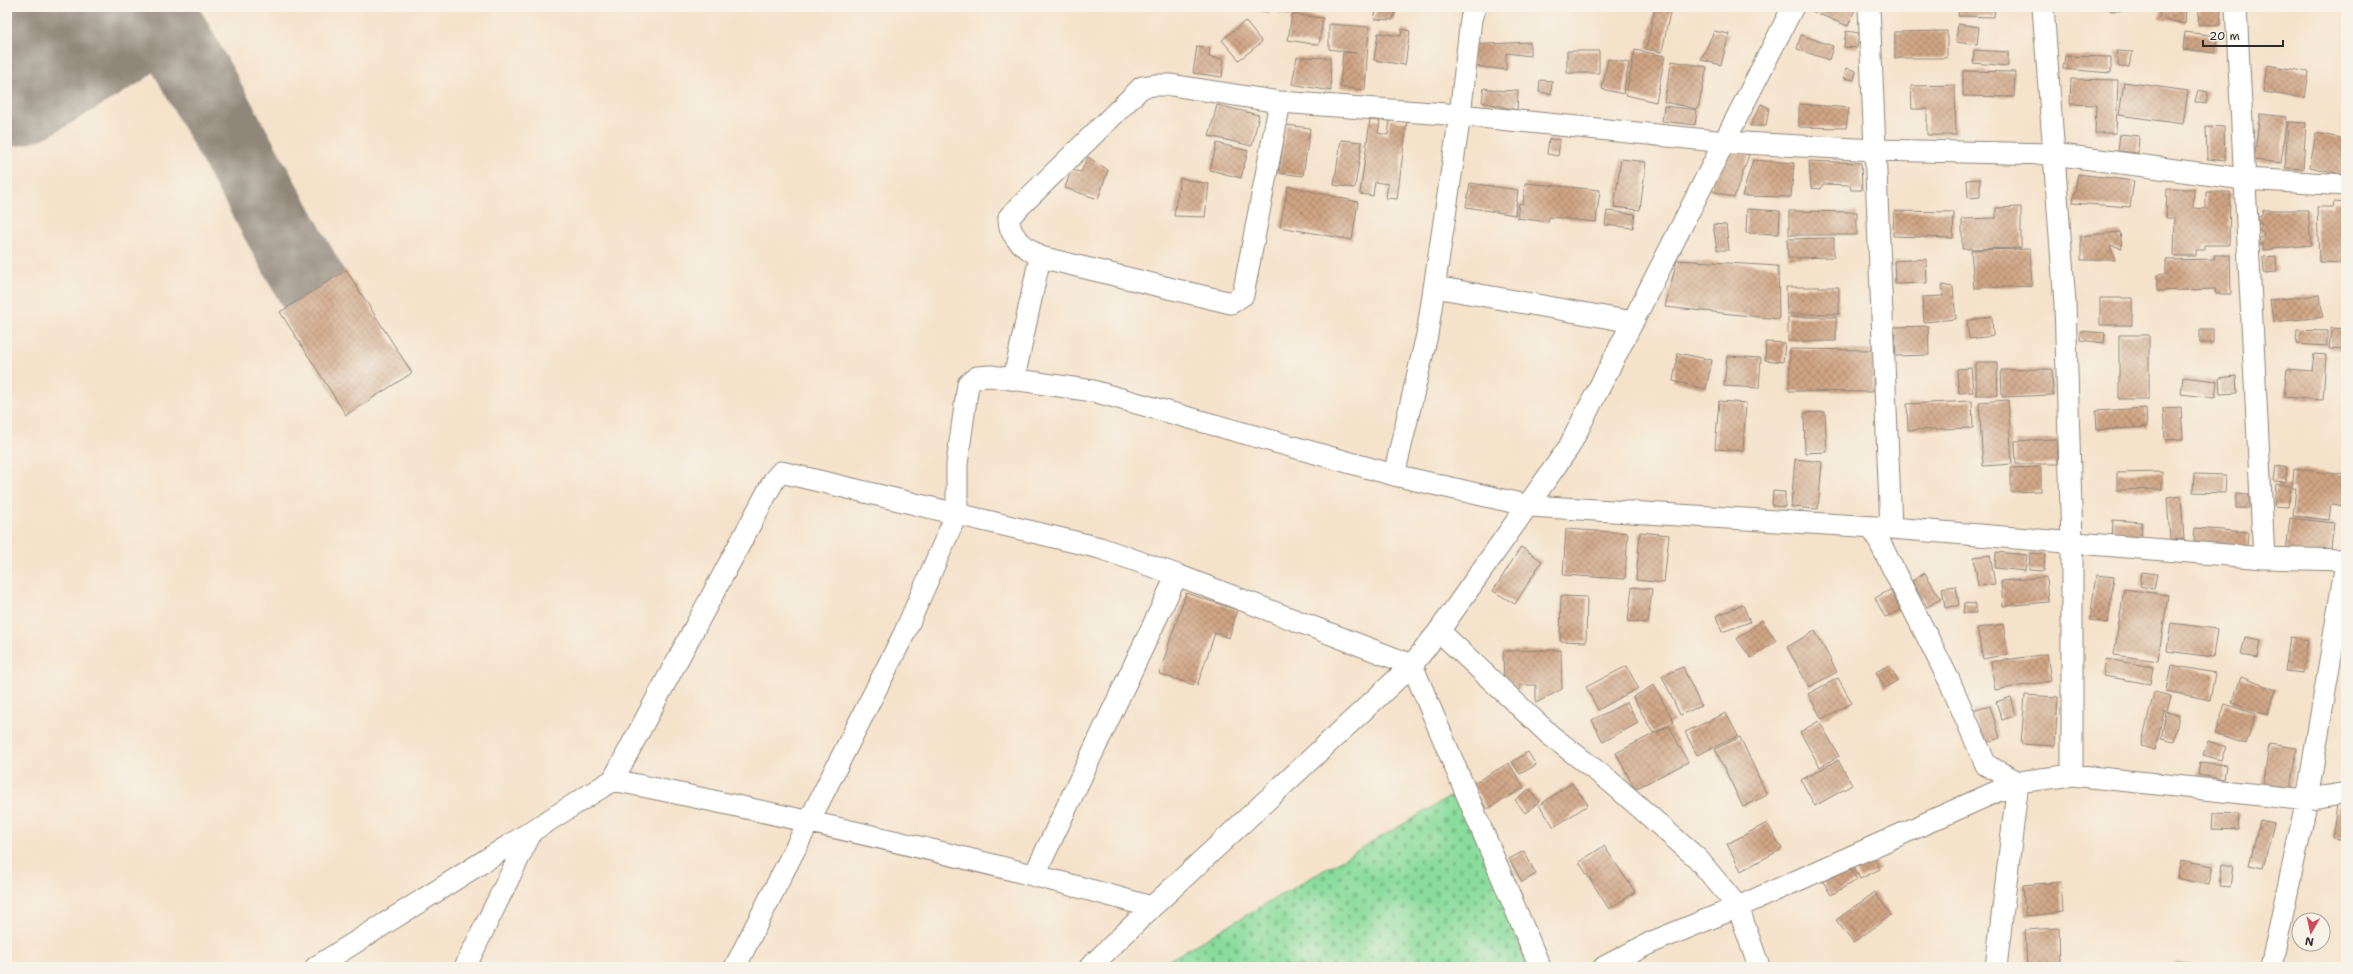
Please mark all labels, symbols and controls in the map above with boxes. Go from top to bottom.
scale bar [2203,22,2283,48]
text: 20 m [2209,28,2240,44]
north arrow [2291,912,2331,952]
text: N [2304,933,2315,949]

